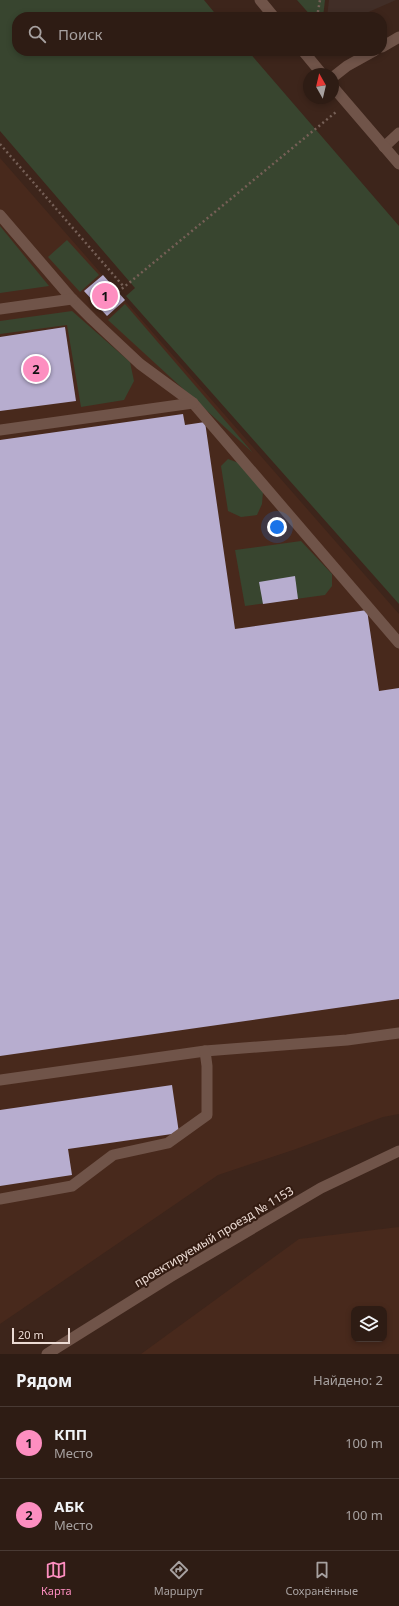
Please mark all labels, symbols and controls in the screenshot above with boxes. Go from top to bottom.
search box [12,12,387,56]
icon: search [26,23,48,45]
text: Поиск [58,24,103,44]
north arrow [303,68,339,104]
pin: 1 [92,281,118,311]
pin: 2 [23,354,49,384]
your location [267,517,287,537]
street label: проектируемый проезд № 1153 [131,1182,297,1291]
map controls [351,1306,387,1342]
button: layers [351,1306,387,1342]
scale bar [12,1326,70,1345]
text: 20 m [18,1327,44,1342]
text: Рядом [16,1369,72,1392]
text: Найдено: 2 [313,1371,383,1389]
text: КПП [54,1424,87,1444]
text: 1 [25,1434,33,1452]
text: 100 m [345,1434,383,1452]
text: Место [54,1444,93,1462]
text: АБК [54,1496,85,1516]
text: 2 [25,1506,33,1524]
text: 100 m [345,1506,383,1524]
text: Место [54,1516,93,1534]
tab: Карта [41,1559,72,1598]
tab: Маршрут [154,1559,203,1598]
tab: Сохранённые [285,1559,358,1598]

